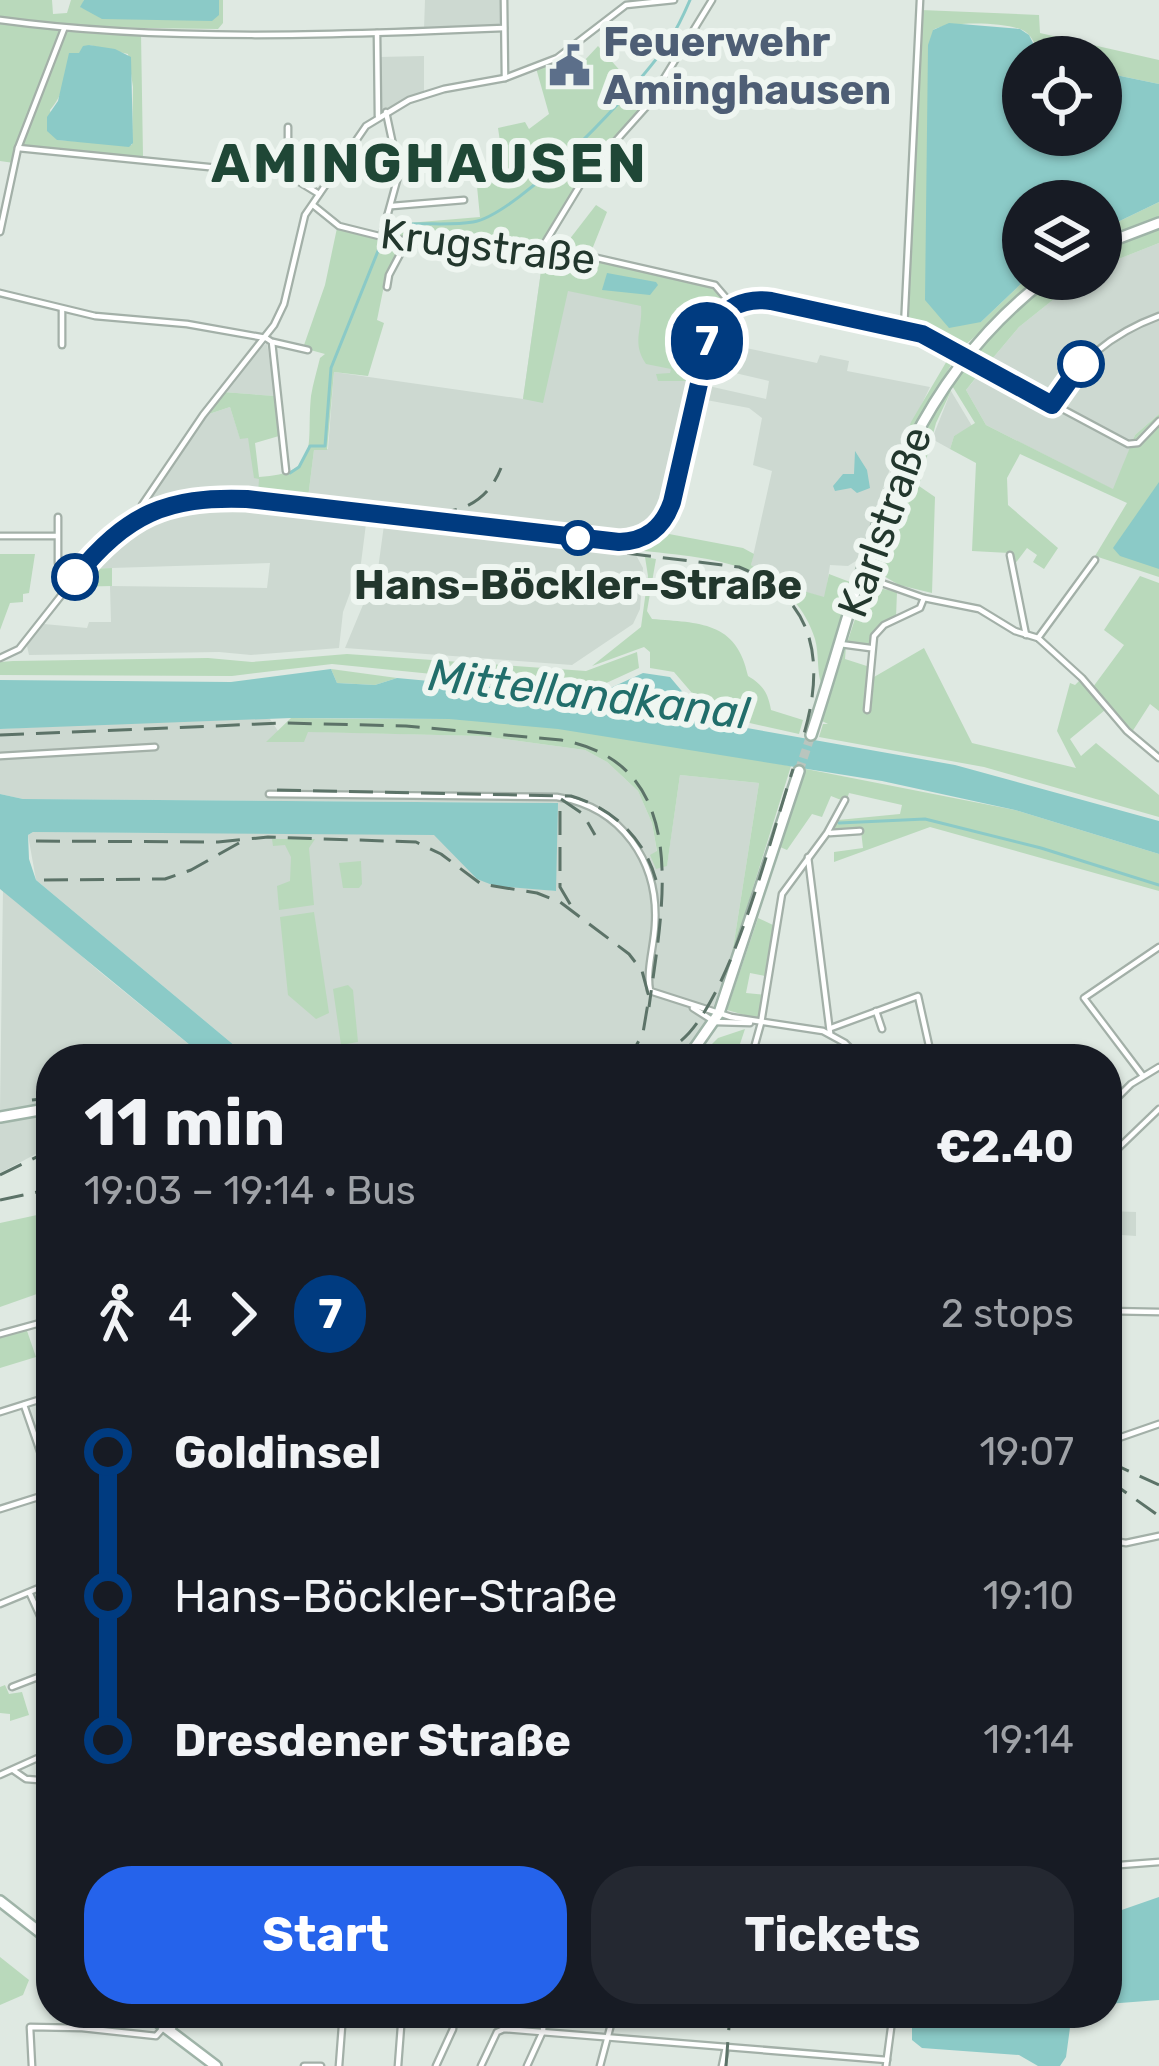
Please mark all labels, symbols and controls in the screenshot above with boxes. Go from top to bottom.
place label: Feuerwehr Aminghausen [603,17,891,115]
map controls [1002,36,1122,300]
button: locate [1002,36,1122,156]
public building icon: Feuerwehr Aminghausen [546,43,592,89]
district label: AMINGHAUSEN [211,132,649,196]
button: layers [1002,180,1122,300]
street label: Krugstraße [378,209,598,285]
line badge: 7 [668,302,746,380]
text: 7 [695,316,719,366]
unlabelled marker [1059,342,1103,386]
street label: Karlstraße [827,420,943,624]
marker: Hans-Böckler-Straße [562,522,594,554]
unlabelled marker [53,555,97,599]
place label: Hans-Böckler-Straße [354,560,802,610]
water label: Mittellandkanal [425,648,754,740]
text: 11 min [84,1083,285,1162]
text: €2.40 [936,1120,1074,1173]
text: 19:03 – 19:14 · Bus [84,1168,416,1214]
icon: walk [84,1281,150,1347]
icon: forward [210,1281,276,1347]
text: 7 [318,1289,342,1339]
text: 4 [168,1291,192,1337]
text: 2 stops [941,1291,1074,1337]
text: Goldinsel [174,1426,381,1479]
text: 19:07 [979,1429,1074,1475]
text: Hans-Böckler-Straße [174,1570,617,1623]
text: 19:10 [983,1573,1074,1619]
text: Dresdener Straße [174,1714,571,1767]
text: 19:14 [983,1717,1074,1763]
button: Start [84,1866,567,2004]
button: Tickets [591,1866,1074,2004]

